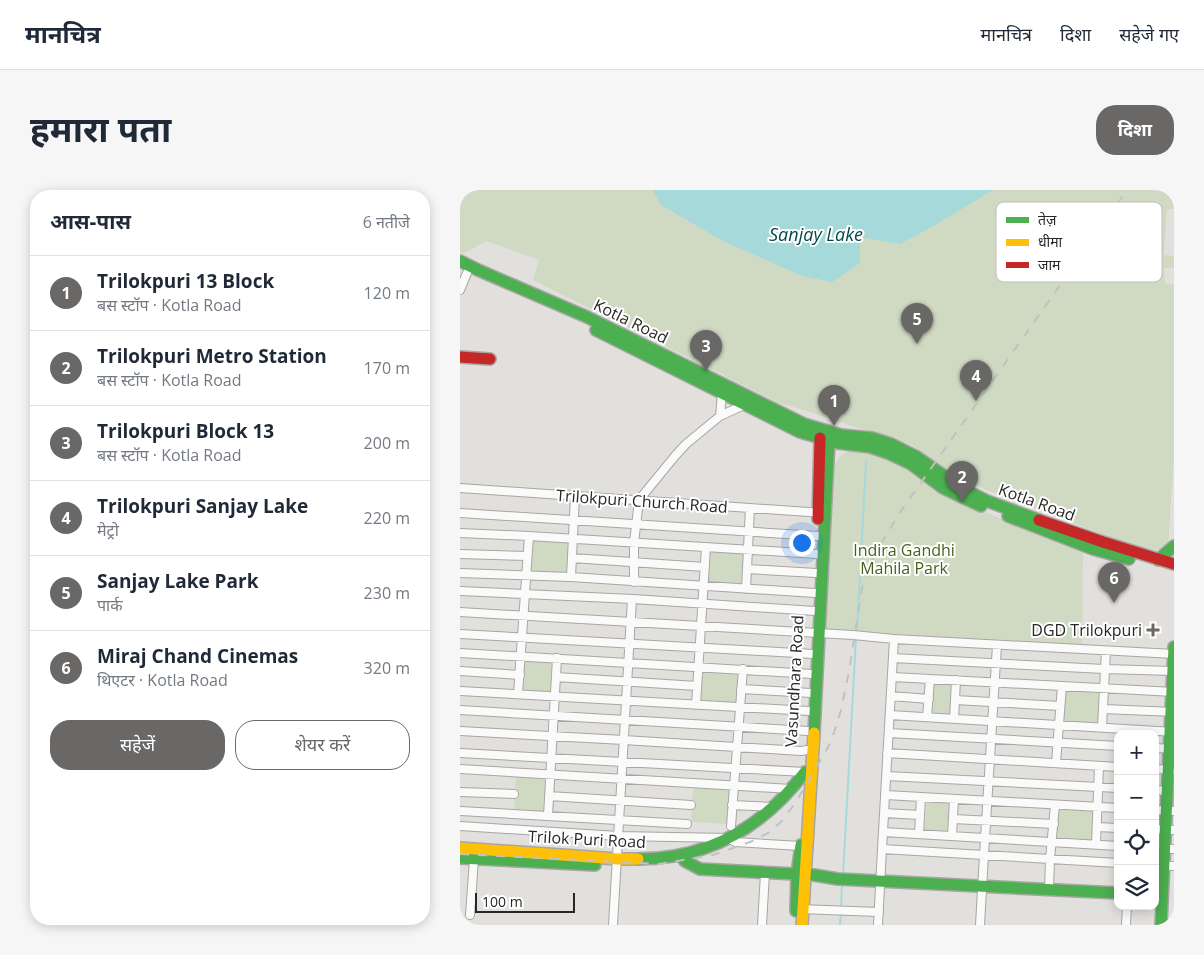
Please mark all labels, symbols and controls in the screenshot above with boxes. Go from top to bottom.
text: मानचित्र [25,17,101,50]
text: मानचित्र [981,22,1032,46]
text: दिशा [1060,22,1091,46]
text: सहेजे गए [1119,22,1179,46]
text: हमारा पता [30,105,171,152]
button: दिशा [1096,105,1174,155]
legend [996,202,1162,282]
text: आस-पास [50,207,131,235]
text: तेज़ [1038,210,1057,229]
text: 6 नतीजे [363,211,410,233]
water label: Sanjay Lake [769,222,863,246]
text: धीमा [1038,232,1063,251]
text: जाम [1038,255,1061,274]
text: Trilokpuri 13 Block [97,268,274,294]
text: 1 [61,282,71,304]
text: 120 m [364,282,410,304]
street label: Kotla Road [590,293,672,349]
text: बस स्टॉप · Kotla Road [97,294,242,316]
pin: 5 [901,303,933,344]
pin: 3 [690,330,722,371]
text: Trilokpuri Metro Station [97,343,327,369]
text: 2 [61,357,71,379]
text: 170 m [364,357,410,379]
pin: 4 [960,360,992,401]
text: बस स्टॉप · Kotla Road [97,369,242,391]
pin: 1 [818,385,850,426]
text: Trilokpuri Block 13 [97,418,274,444]
text: 3 [61,432,71,454]
text: 200 m [364,432,410,454]
text: बस स्टॉप · Kotla Road [97,444,242,466]
pin: 2 [946,461,978,502]
street label: Kotla Road [995,478,1079,526]
street label: Trilokpuri Church Road [556,484,728,518]
text: Trilokpuri Sanjay Lake [97,493,308,519]
text: 4 [61,507,71,529]
text: 220 m [364,507,410,529]
text: मेट्रो [97,519,119,541]
your location [789,530,815,556]
park label: Indira Gandhi Mahila Park [853,539,955,579]
pin: 6 [1098,562,1130,603]
text: Sanjay Lake Park [97,568,258,594]
text: 5 [61,582,71,604]
text: 230 m [364,582,410,604]
text: पार्क [97,594,123,616]
street label: Vasundhara Road [780,615,808,747]
place label: DGD Trilokpuri [1031,619,1142,641]
marker: DGD Trilokpuri [1146,623,1160,637]
text: Miraj Chand Cinemas [97,643,298,669]
text: 6 [61,657,71,679]
text: 320 m [364,657,410,679]
text: थिएटर · Kotla Road [97,669,228,691]
button: सहेजें [50,720,225,770]
button: शेयर करें [235,720,410,770]
map controls [1114,730,1159,910]
button: + [1114,730,1159,775]
button: − [1114,775,1159,820]
button: locate [1114,820,1159,865]
street label: Trilok Puri Road [528,825,646,853]
button: layers [1114,865,1159,910]
scale bar [475,890,575,913]
text: 100 m [482,892,523,911]

